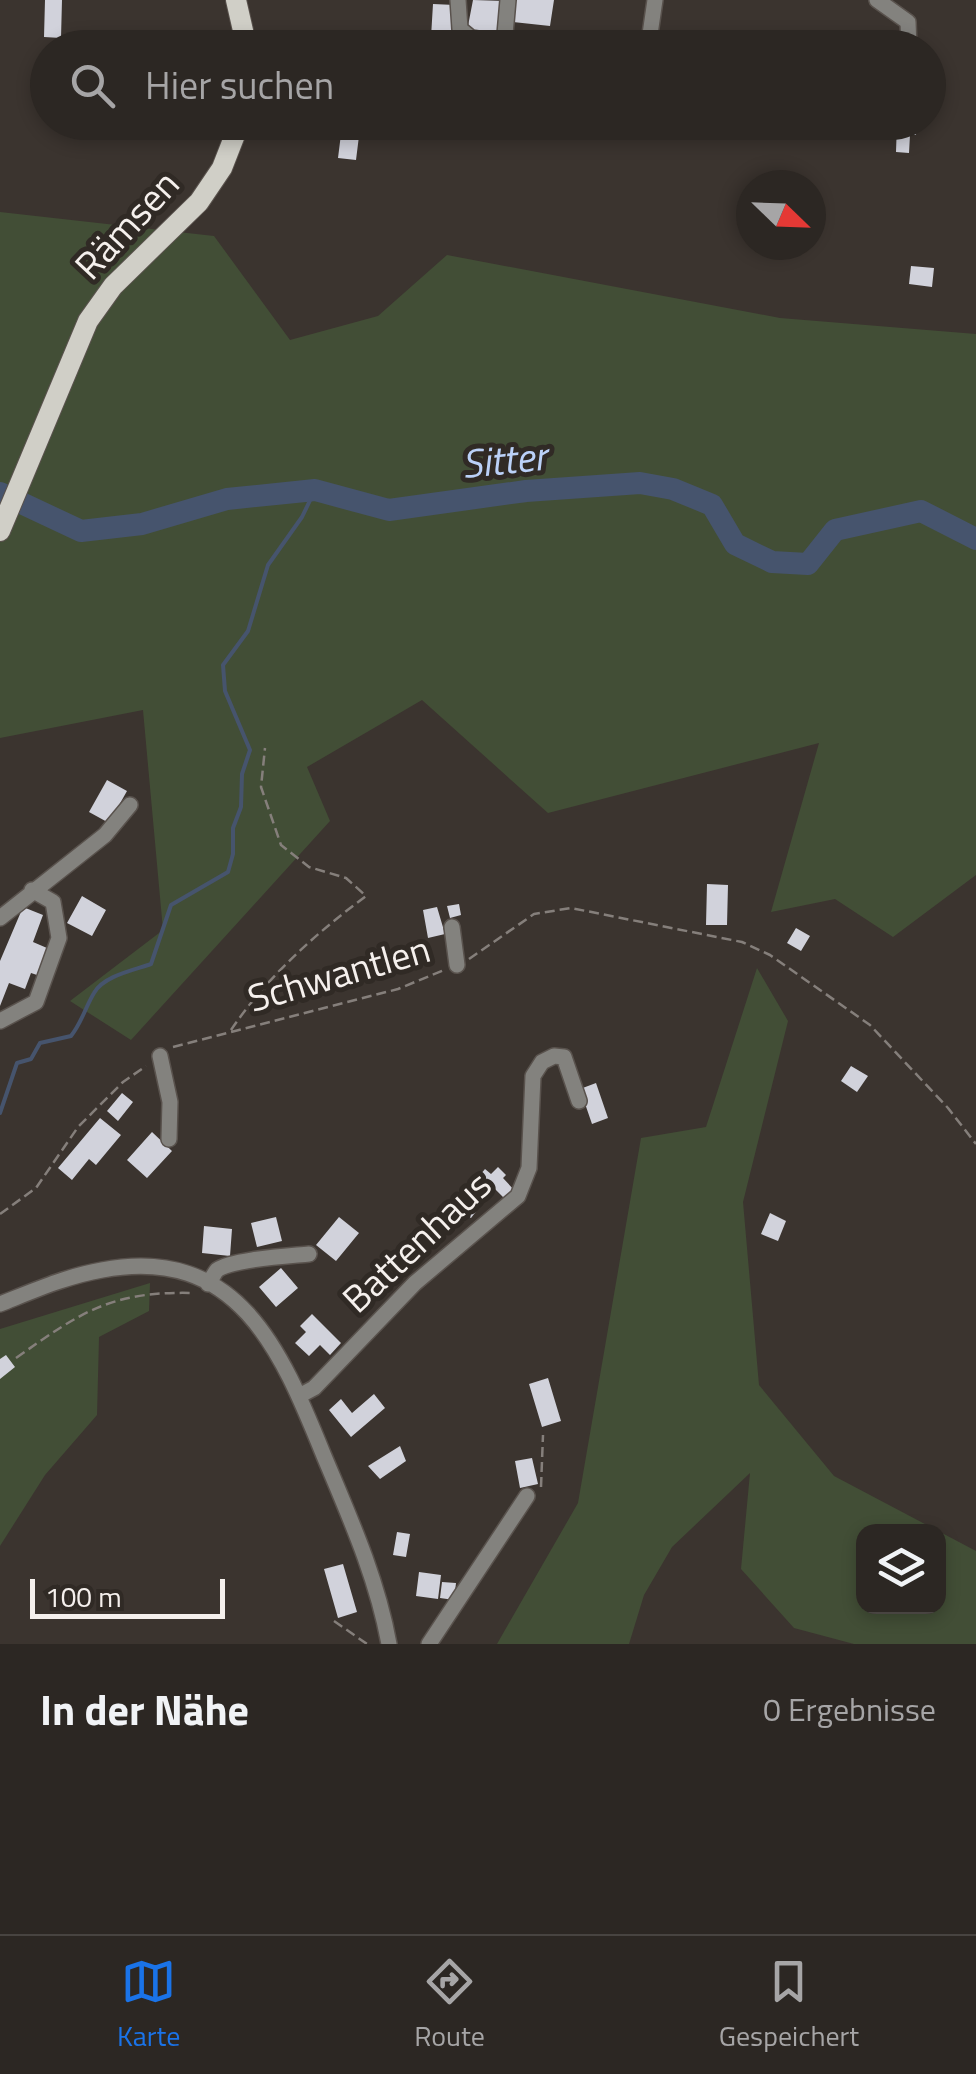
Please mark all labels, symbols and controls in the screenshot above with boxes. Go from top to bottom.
search box [30,30,946,140]
text: Hier suchen [145,56,334,114]
icon: search [65,58,120,113]
street label: Rämsen [60,156,192,292]
north arrow [736,170,826,260]
water label: Sitter [459,424,554,494]
street label: Schwantlen [241,919,437,1027]
street label: Battenhaus [329,1157,504,1326]
map controls [856,1524,946,1614]
button: layers [856,1524,946,1614]
scale bar [30,1574,225,1618]
text: 100 m [45,1575,122,1618]
text: In der Nähe [40,1677,249,1741]
text: 0 Ergebnisse [763,1685,936,1733]
tab: Karte [117,1954,181,2057]
tab: Route [414,1954,485,2057]
tab: Gespeichert [719,1954,859,2057]

